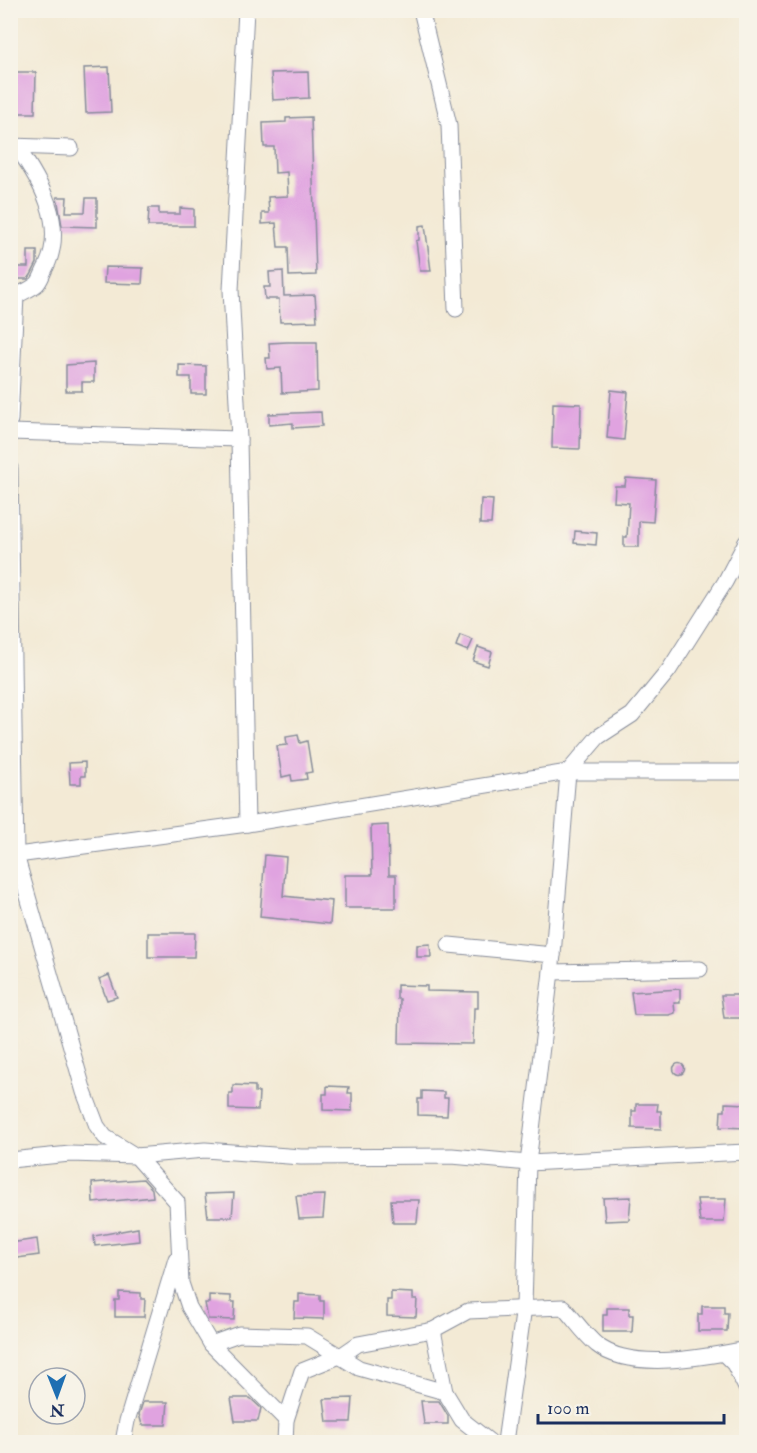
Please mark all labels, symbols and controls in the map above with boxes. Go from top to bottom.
north arrow [27,1366,87,1426]
scale bar [538,1387,724,1425]
text: 100 m [547,1397,590,1420]
text: N [49,1400,66,1420]

